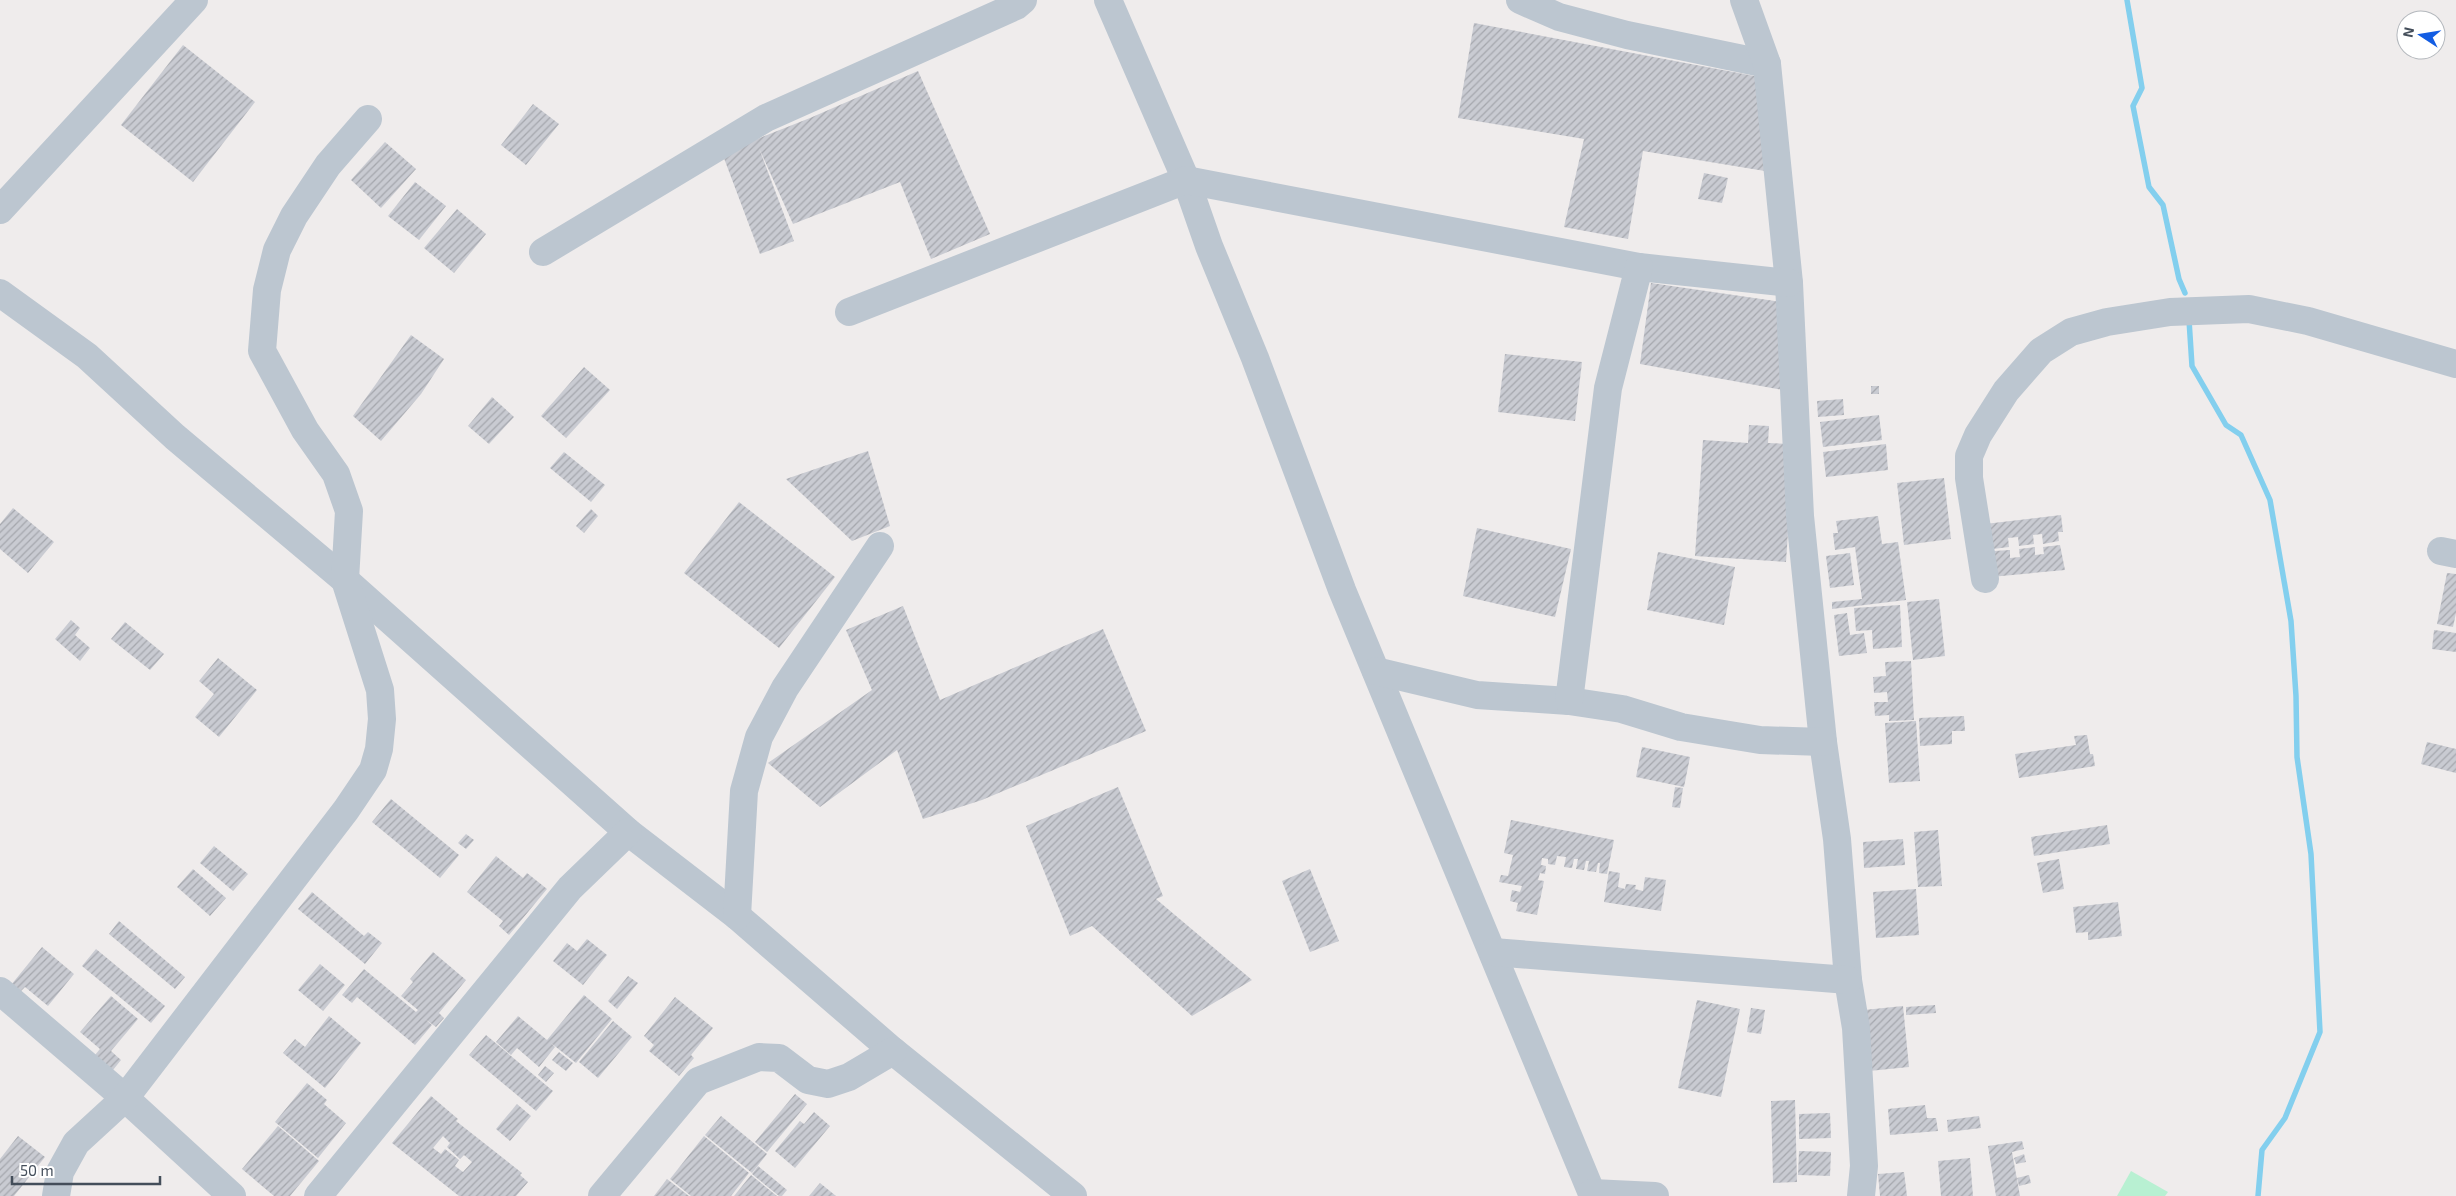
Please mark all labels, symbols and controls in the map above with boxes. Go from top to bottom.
north arrow [2396,10,2446,60]
text: N [2398,25,2417,39]
scale bar [12,1154,160,1186]
text: 50 m [20,1161,54,1179]

